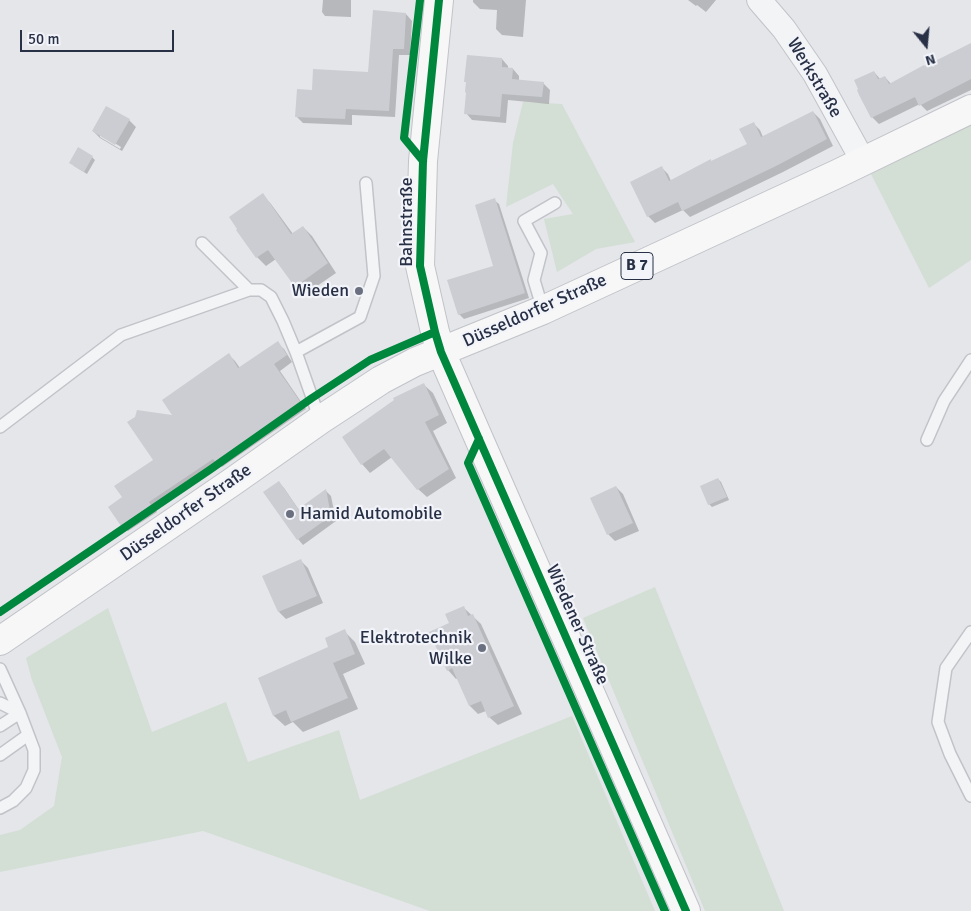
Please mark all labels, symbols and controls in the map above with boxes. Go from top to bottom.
scale bar [22,20,176,52]
north arrow [901,20,951,70]
text: 50 m [28,30,59,48]
street label: Werkstraße [782,34,846,122]
text: N [923,50,938,69]
street label: Bahnstraße [396,177,418,267]
road number: B 7 [621,252,653,280]
street label: Düsseldorfer Straße [460,270,610,352]
place label: Wieden [291,280,349,302]
marker: Wieden [353,285,365,297]
street label: Düsseldorfer Straße [116,460,256,566]
place label: Hamid Automobile [300,503,442,525]
marker: Hamid Automobile [284,508,296,520]
street label: Wiedener Straße [541,562,613,688]
place label: Elektrotechnik Wilke [360,627,472,670]
marker: Elektrotechnik Wilke [476,642,488,654]

